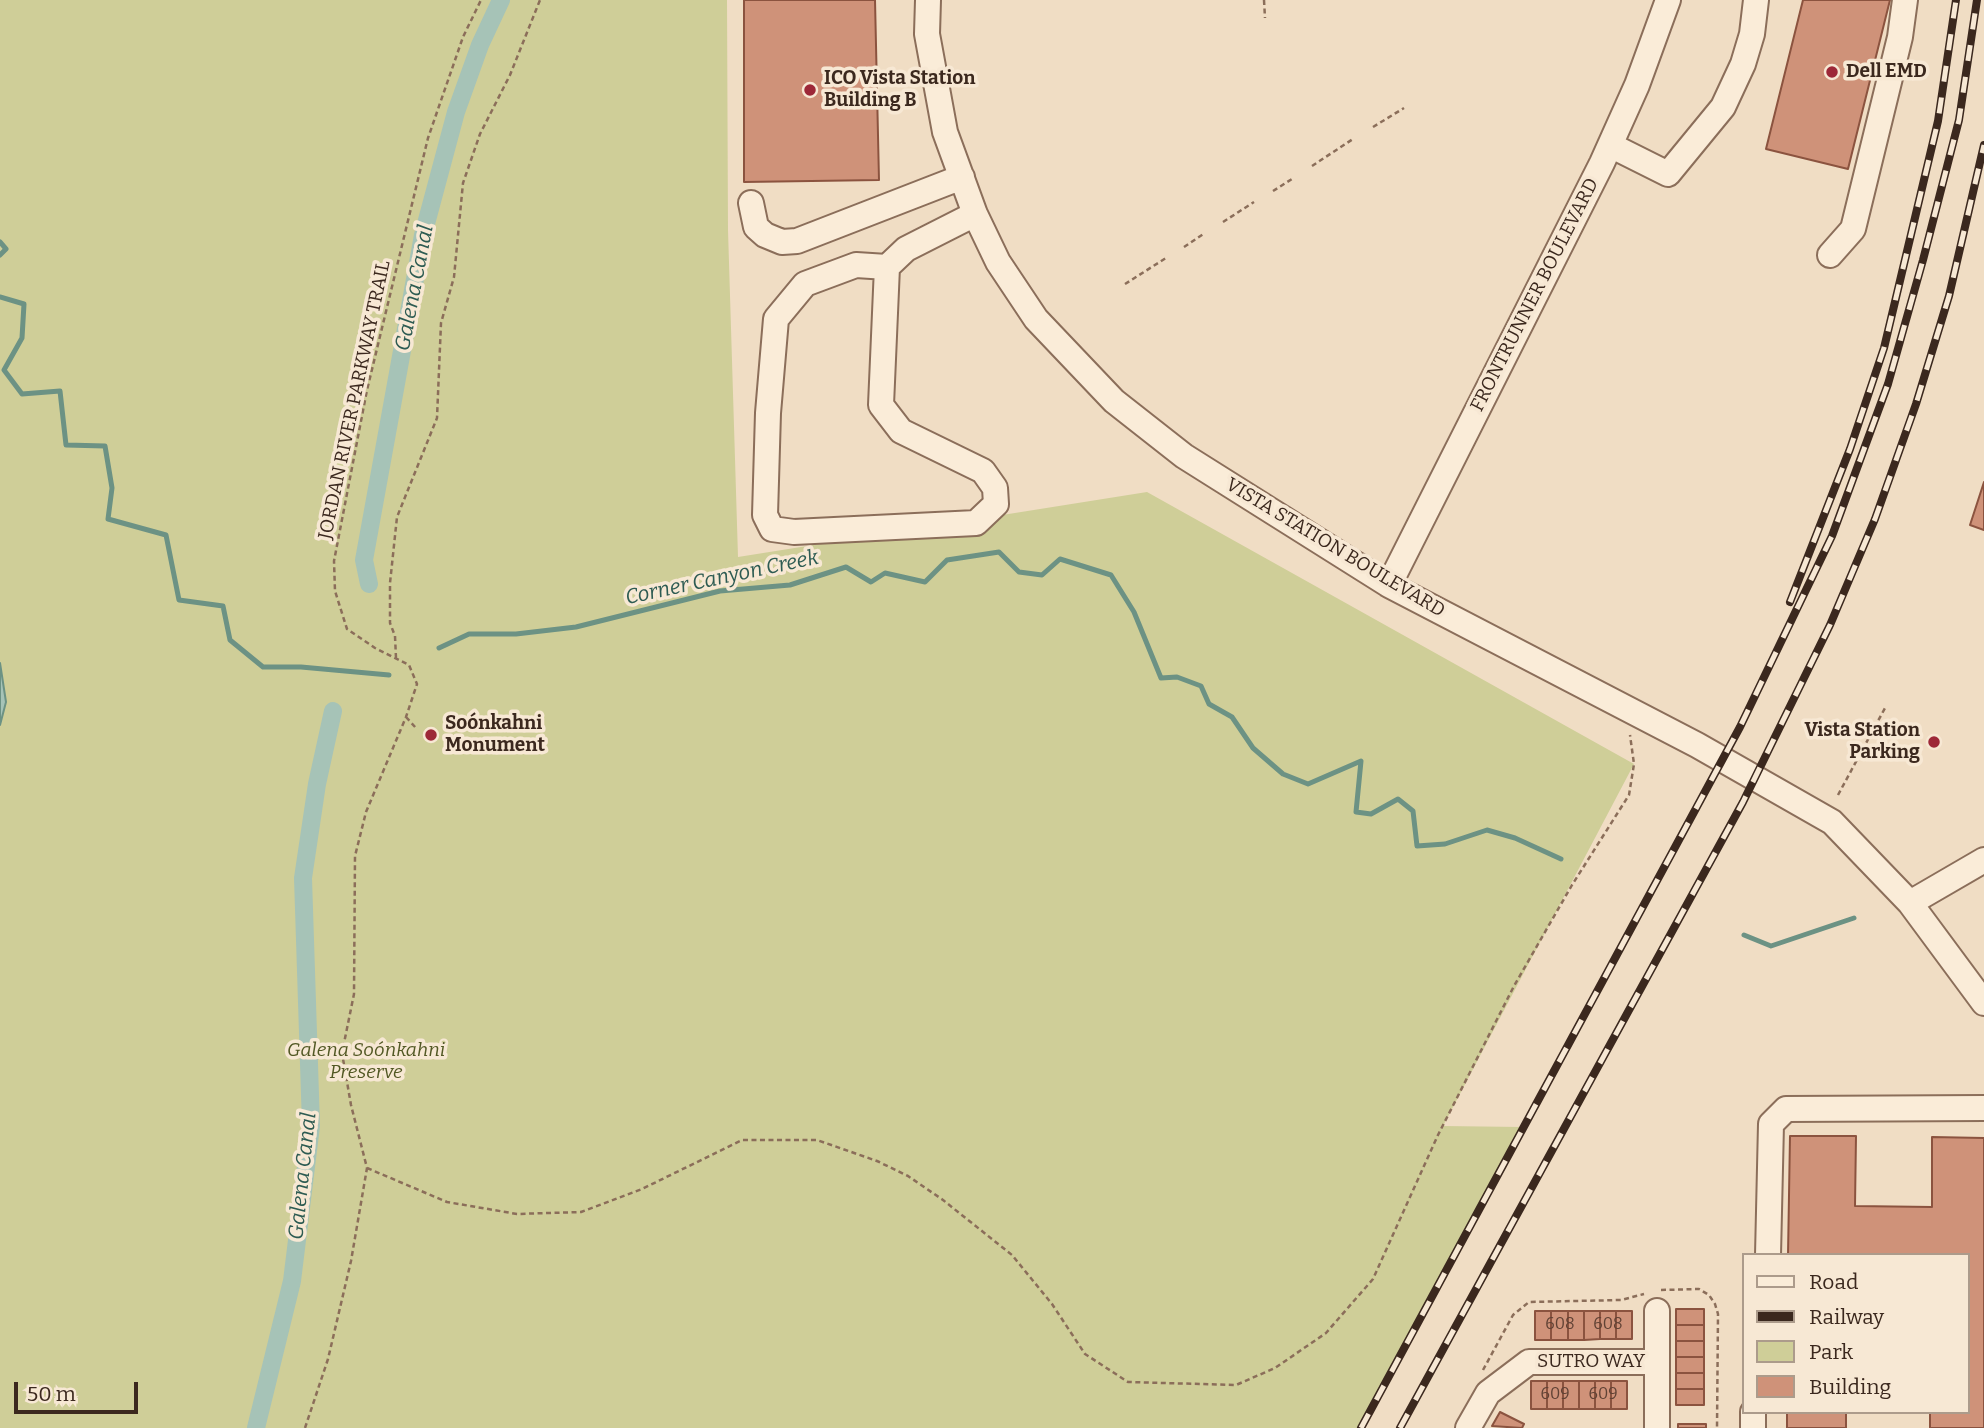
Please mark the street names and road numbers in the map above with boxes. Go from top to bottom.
street label: FRONTRUNNER BOULEVARD [1466,175,1604,415]
street label: JORDAN RIVER PARKWAY TRAIL [314,258,396,542]
street label: VISTA STATION BOULEVARD [1221,473,1449,623]
street label: SUTRO WAY [1537,1351,1645,1373]

